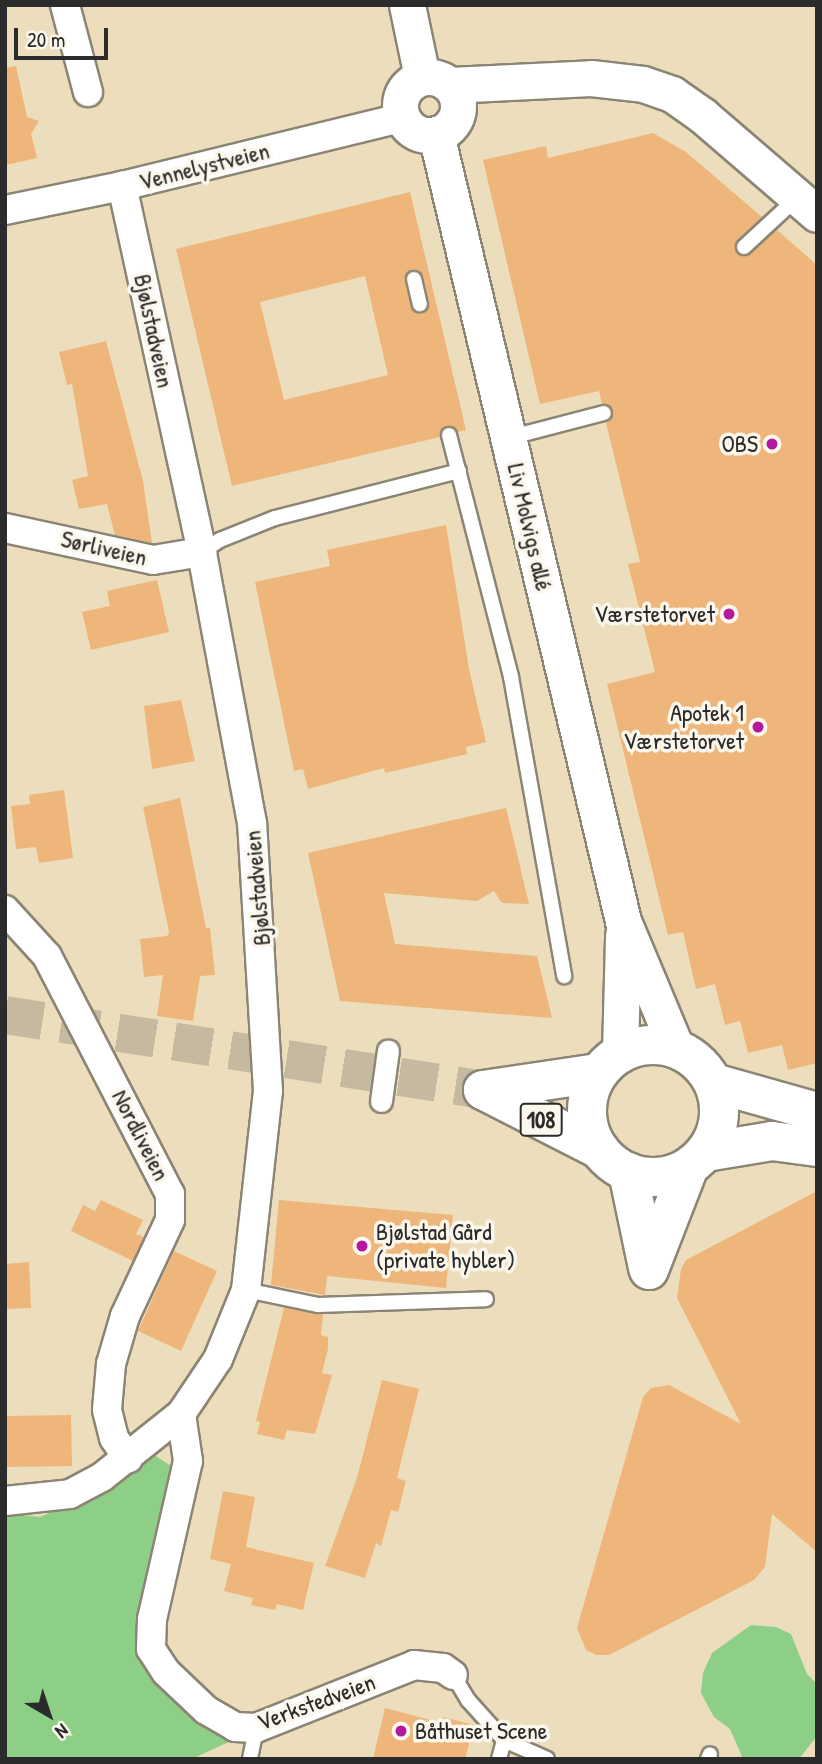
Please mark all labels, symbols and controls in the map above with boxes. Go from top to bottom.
scale bar [18,14,112,58]
text: 20 m [27,25,65,54]
street label: Vennelystveien [136,136,272,196]
street label: Bjølstadveien [128,272,180,390]
place label: OBS [721,430,758,458]
marker: OBS [764,436,780,452]
street label: Liv Molvigs allé [501,461,559,593]
street label: Sørliveien [58,524,150,572]
place label: Værstetorvet [594,600,715,628]
marker: Værstetorvet [721,606,737,622]
place label: Apotek 1 Værstetorvet [623,699,744,755]
marker: Apotek 1 Værstetorvet [750,719,766,735]
street label: Bjølstadveien [238,829,276,947]
street label: Nordliveien [106,1085,176,1185]
road number: 108 [518,1100,564,1140]
place label: Bjølstad Gård (private hybler) [376,1218,515,1274]
marker: Bjølstad Gård (private hybler) [354,1238,370,1254]
street label: Verkstedveien [253,1667,379,1737]
north arrow [14,1680,84,1750]
place label: Båthuset Scene [415,1717,547,1745]
text: N [50,1718,74,1745]
marker: Båthuset Scene [393,1723,409,1739]

